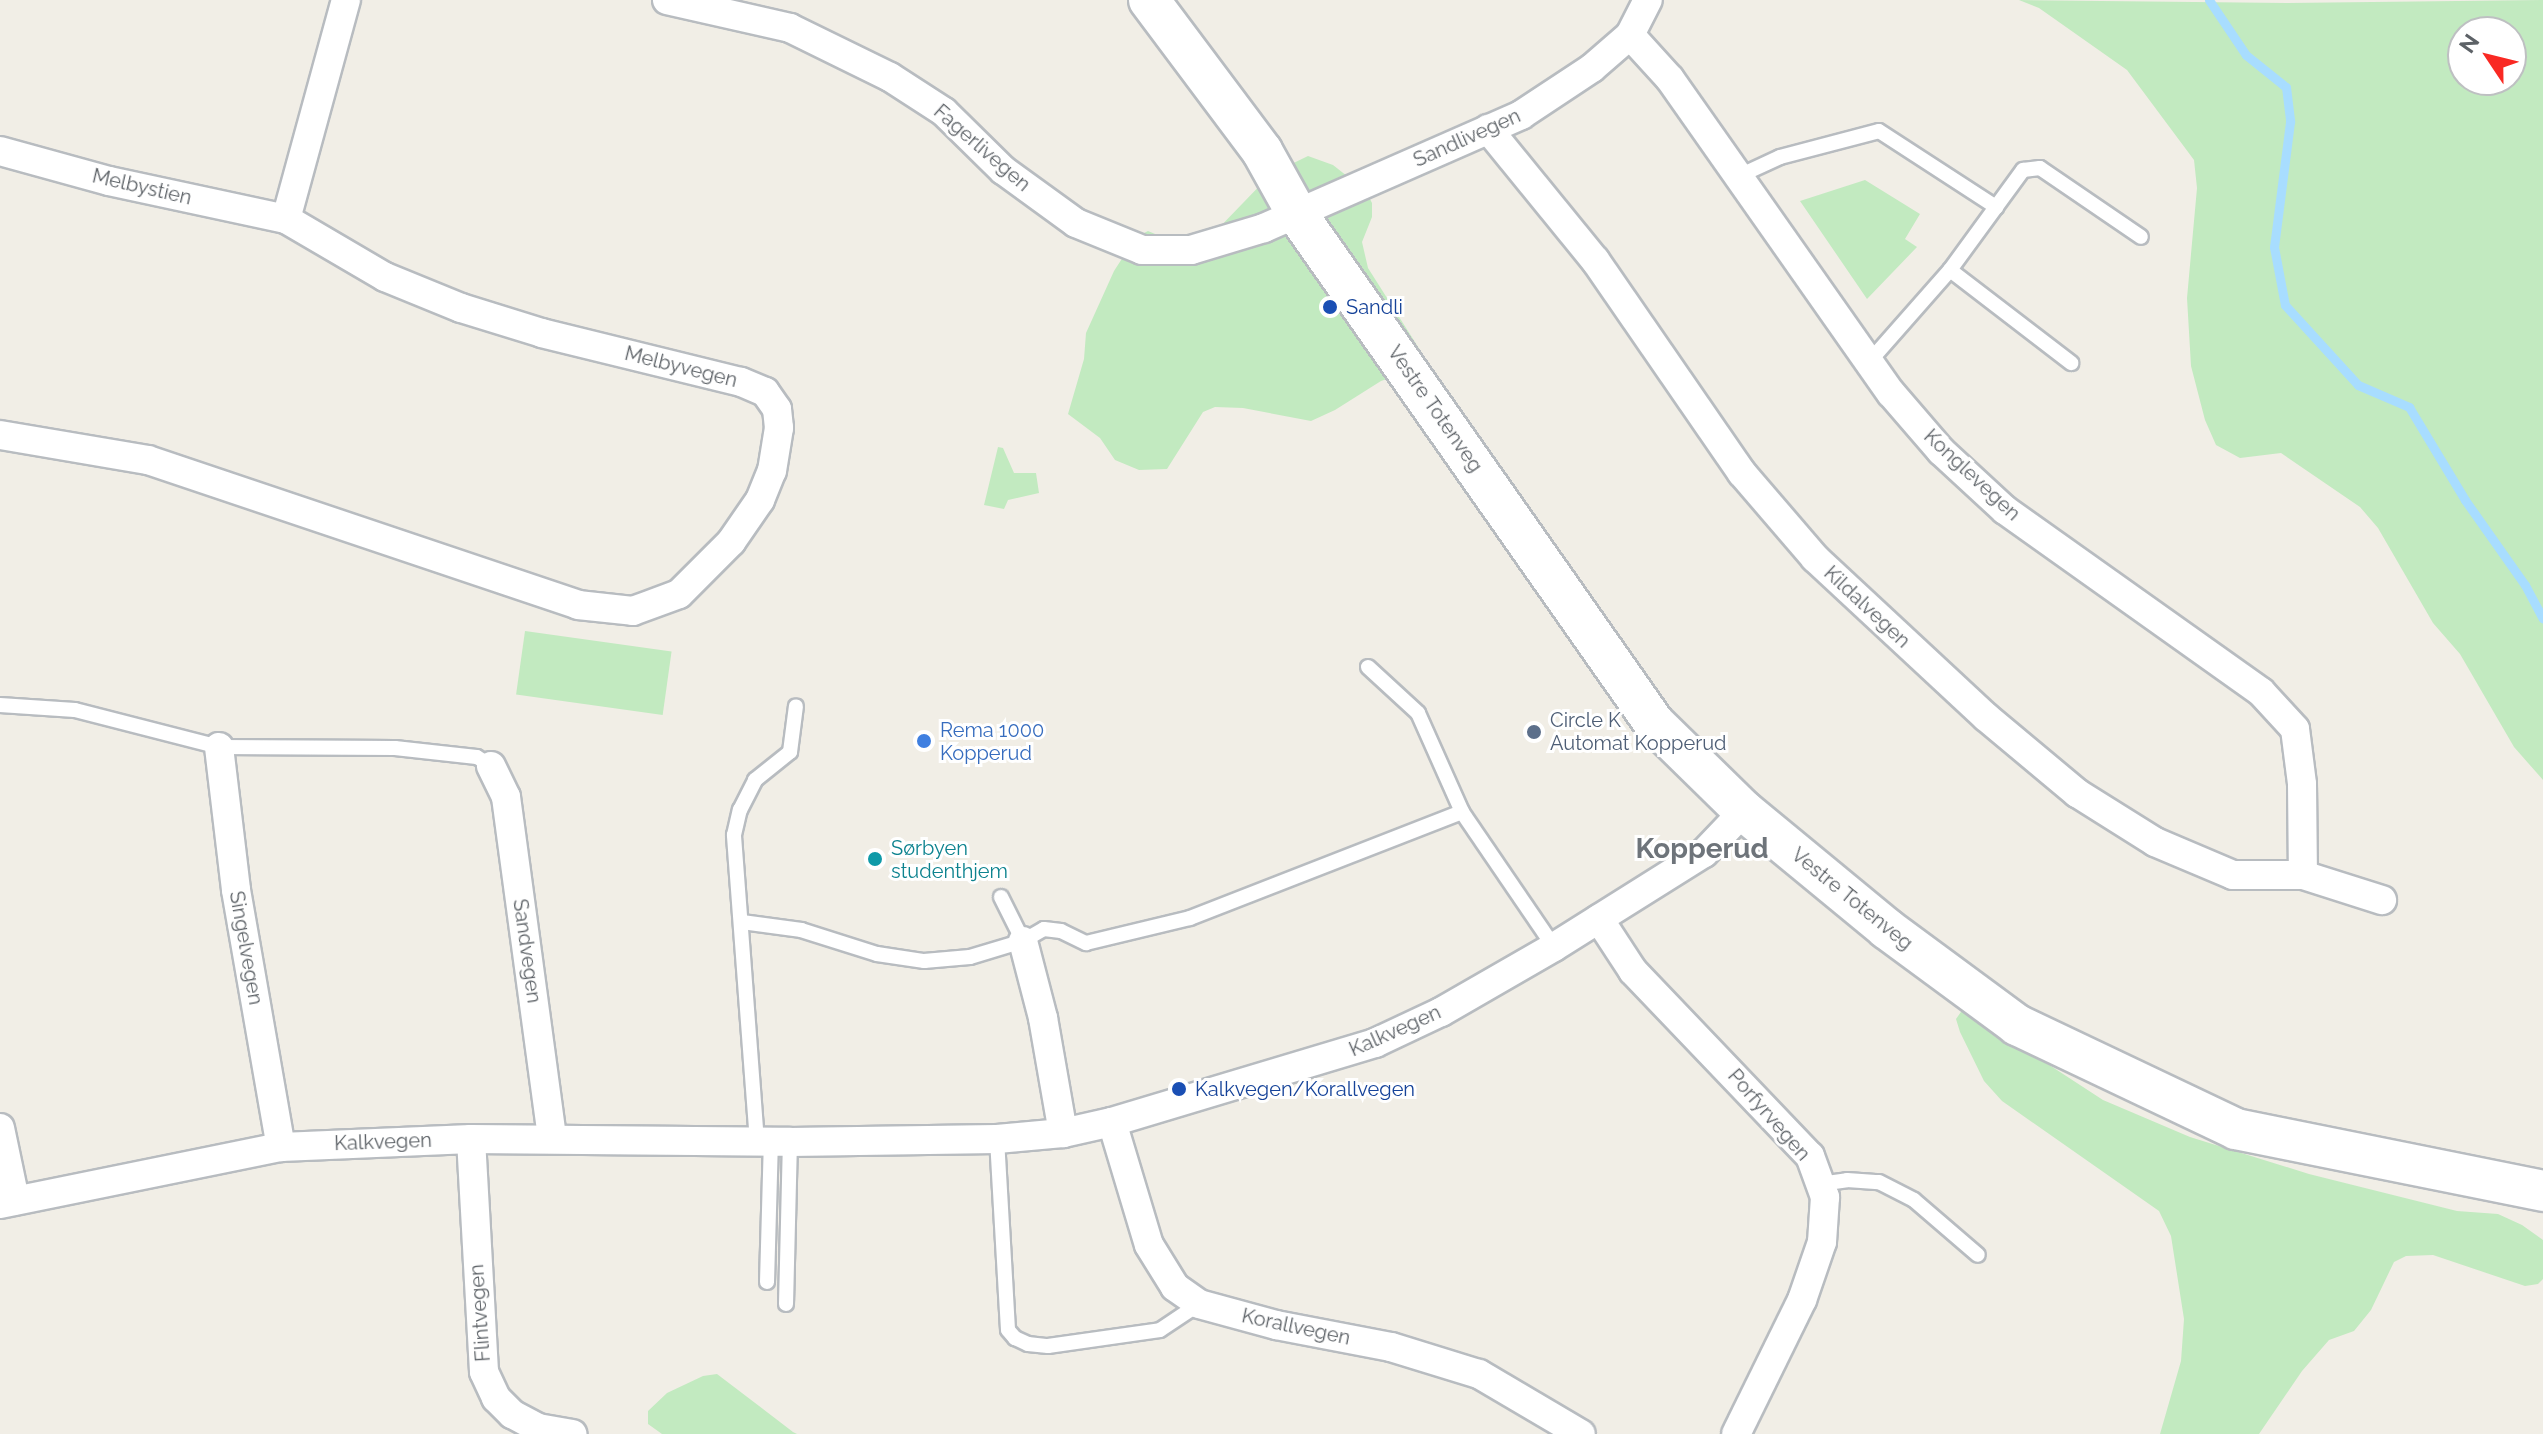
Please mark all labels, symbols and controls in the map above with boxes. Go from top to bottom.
north arrow [2447,16,2527,96]
text: N [2454,29,2484,58]
street label: Fagerlivegen [929,100,1035,196]
street label: Sandlivegen [1410,104,1524,172]
street label: Melbystien [90,164,194,210]
place label: Sandli [1346,295,1403,319]
marker: Sandli [1321,298,1339,316]
street label: Melbyvegen [622,341,740,393]
street label: Vestre Totenveg [1382,341,1488,477]
street label: Konglevegen [1919,424,2025,526]
street label: Kildalvegen [1819,561,1915,653]
place label: Circle K Automat Kopperud [1550,708,1726,755]
place label: Rema 1000 Kopperud [940,718,1044,765]
marker: Circle K Automat Kopperud [1525,723,1543,741]
marker: Rema 1000 Kopperud [915,732,933,750]
district label: Kopperud [1635,832,1769,866]
place label: Sørbyen studenthjem [891,836,1008,883]
street label: Vestre Totenveg [1786,843,1918,955]
marker: Sørbyen studenthjem [866,850,884,868]
street label: Singelvegen [224,889,268,1007]
street label: Sandvegen [508,897,546,1005]
street label: Kalkvegen [1346,1000,1444,1062]
street label: Porfyrvegen [1723,1064,1815,1166]
place label: Kalkvegen/Korallvegen [1195,1077,1415,1101]
marker: Kalkvegen/Korallvegen [1170,1080,1188,1098]
street label: Kalkvegen [334,1128,432,1156]
street label: Flintvegen [465,1263,495,1363]
street label: Korallvegen [1240,1304,1352,1350]

